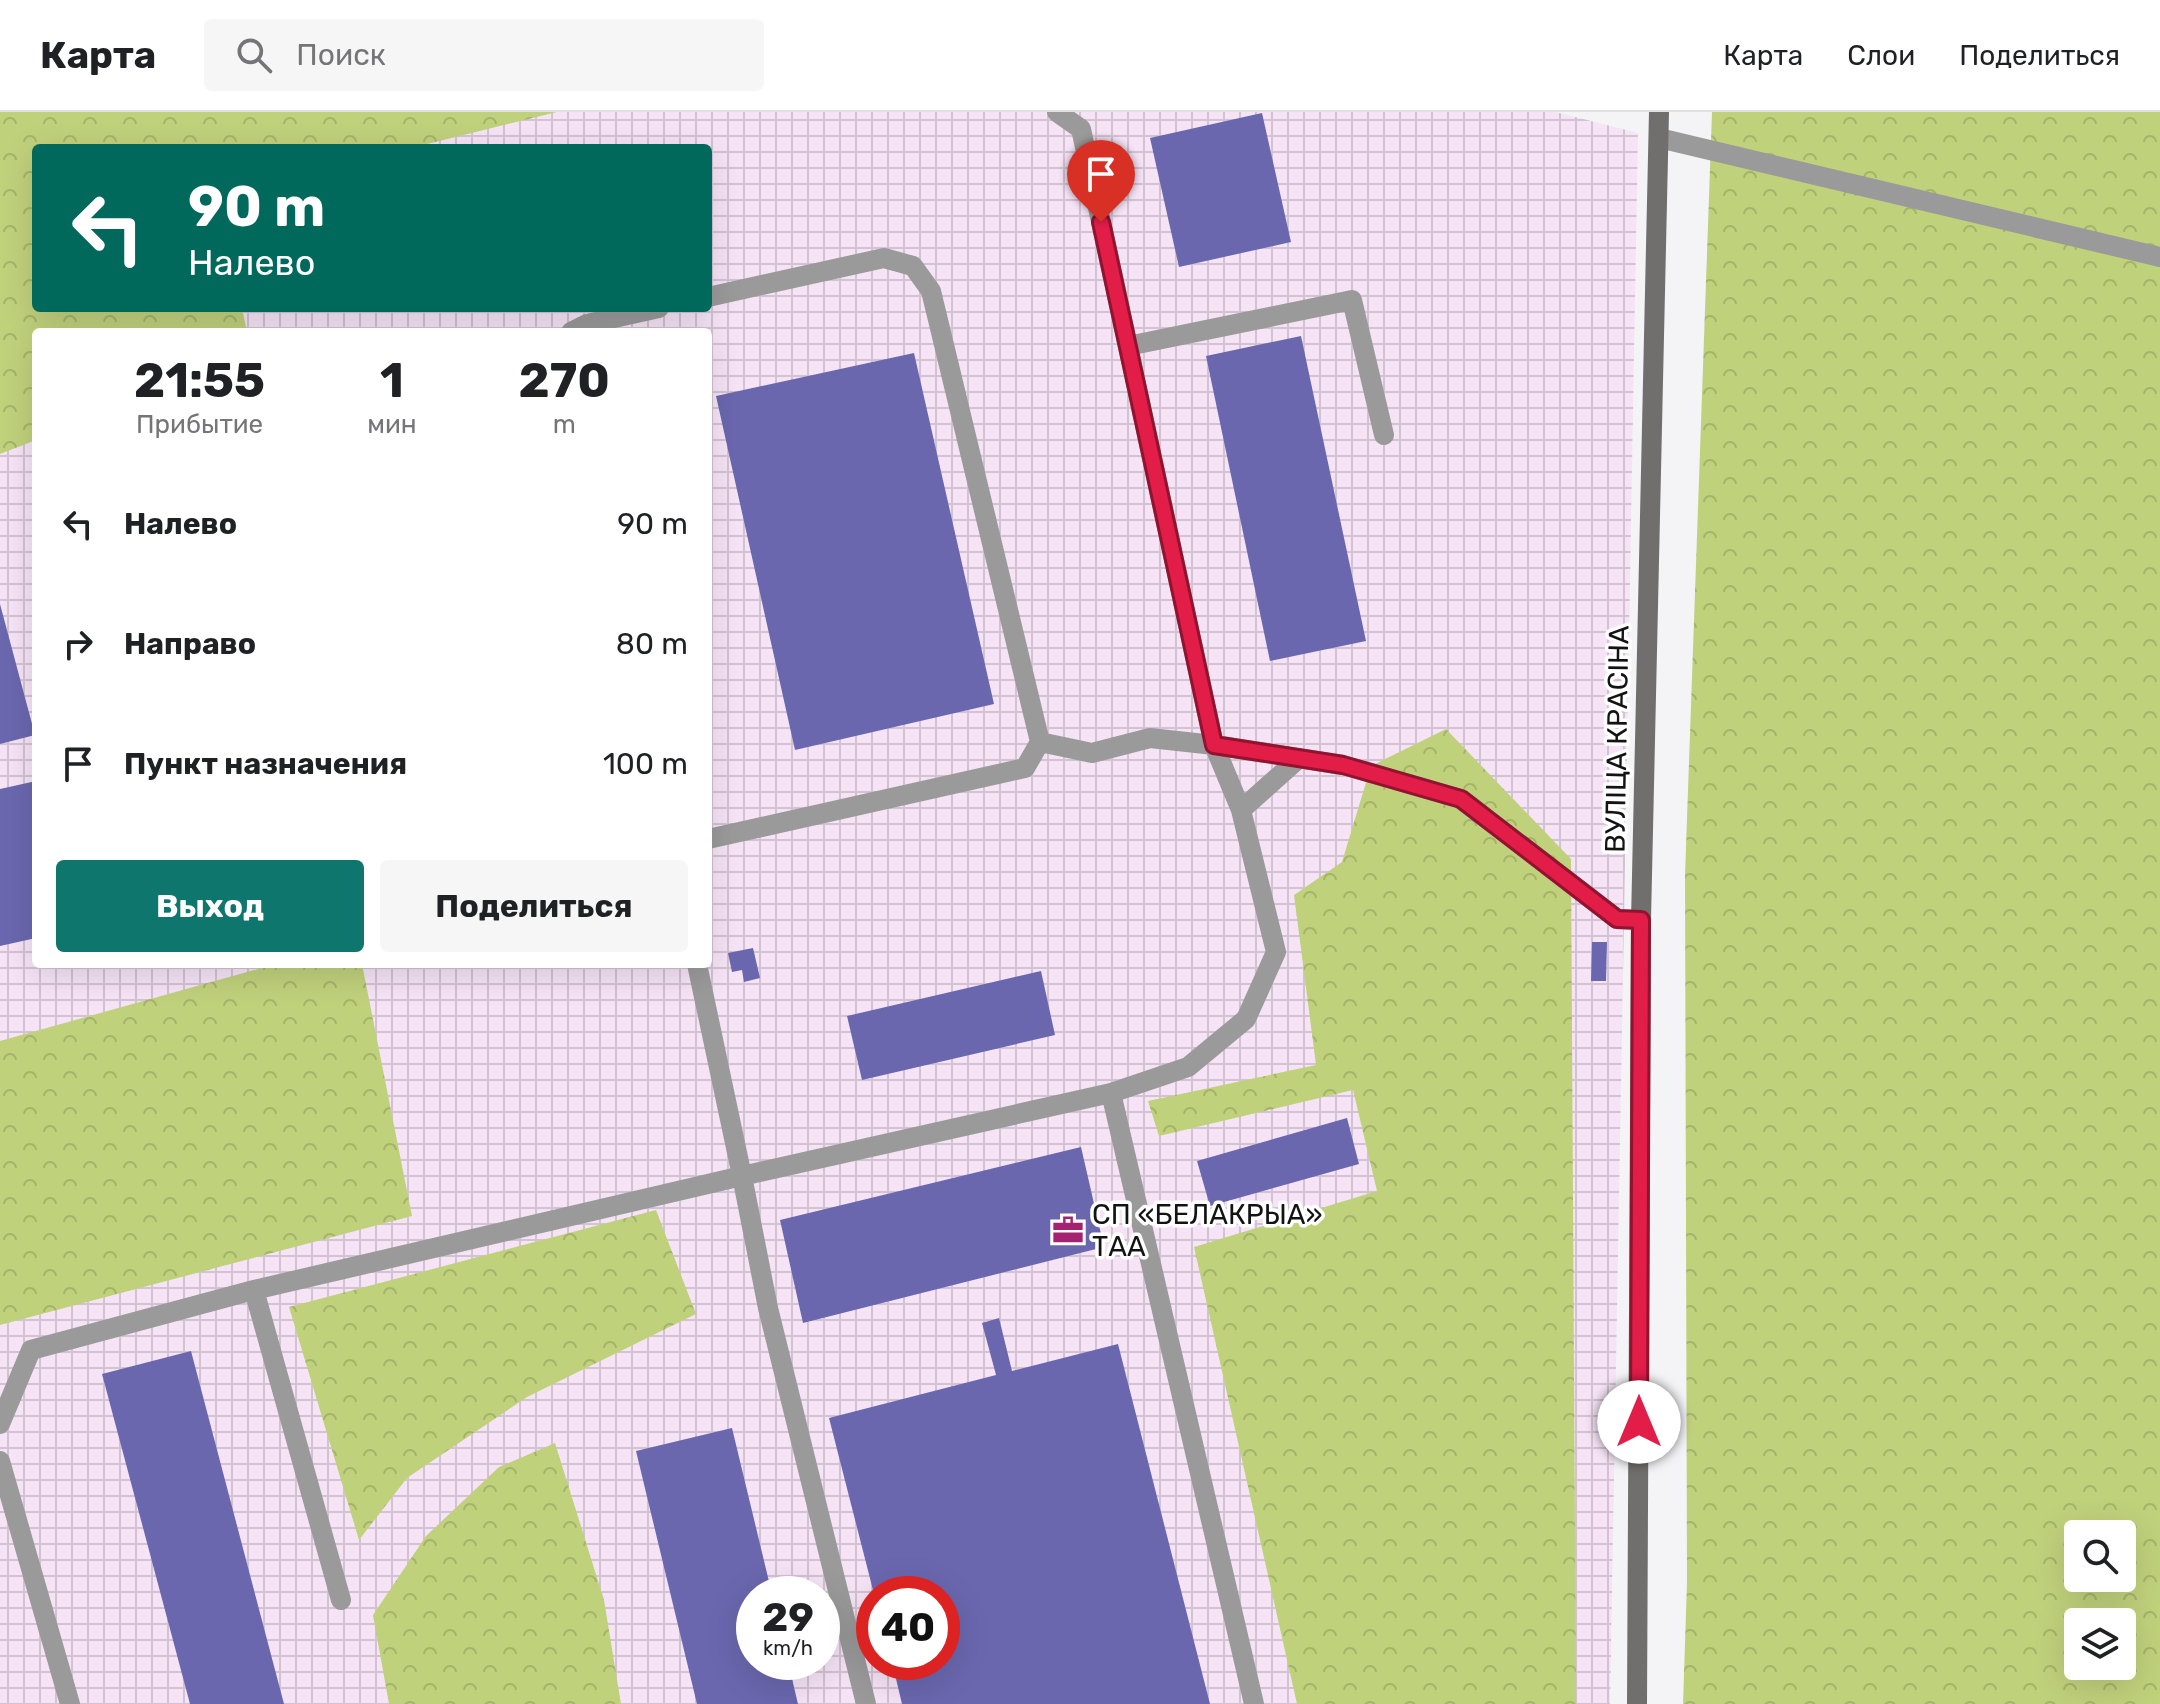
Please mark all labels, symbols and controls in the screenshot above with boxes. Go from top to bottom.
search box [204,19,764,91]
text: Карта [40,32,156,78]
icon: search [232,33,276,77]
text: Поиск [296,37,386,73]
text: Карта [1723,39,1803,72]
text: Слои [1847,39,1915,72]
text: Поделиться [1959,39,2120,72]
pin [1067,140,1135,222]
icon: arrive [1079,152,1123,196]
text: 90 m [188,174,325,240]
icon: left [56,176,160,280]
text: Налево [188,241,315,284]
text: 21:55 [134,352,265,409]
text: 1 [380,352,404,409]
text: 270 [519,352,610,409]
text: Прибытие [136,409,263,440]
text: мин [367,409,417,440]
text: m [553,409,576,440]
icon: left [56,502,100,546]
text: Налево [124,506,237,542]
text: 90 m [617,506,688,542]
icon: right [56,622,100,666]
street label: ВУЛІЦА КРАСІНА [1599,625,1635,853]
text: Направо [124,626,256,662]
text: 80 m [616,626,688,662]
icon: arrive [56,742,100,786]
text: Пункт назначения [124,746,407,782]
text: 100 m [603,746,688,782]
button: Выход [56,860,364,952]
button: Поделиться [380,860,688,952]
place label: СП «БЕЛАКРЫА» ТАА [1092,1198,1323,1263]
office icon: СП «БЕЛАКРЫА» ТАА [1051,1213,1085,1247]
position arrow [1597,1380,1681,1464]
map controls [2064,1520,2136,1680]
button: search [2064,1520,2136,1592]
speed limit sign: 40 [856,1576,960,1680]
text: 29 [762,1594,814,1641]
button: layers [2064,1608,2136,1680]
text: km/h [763,1636,813,1660]

